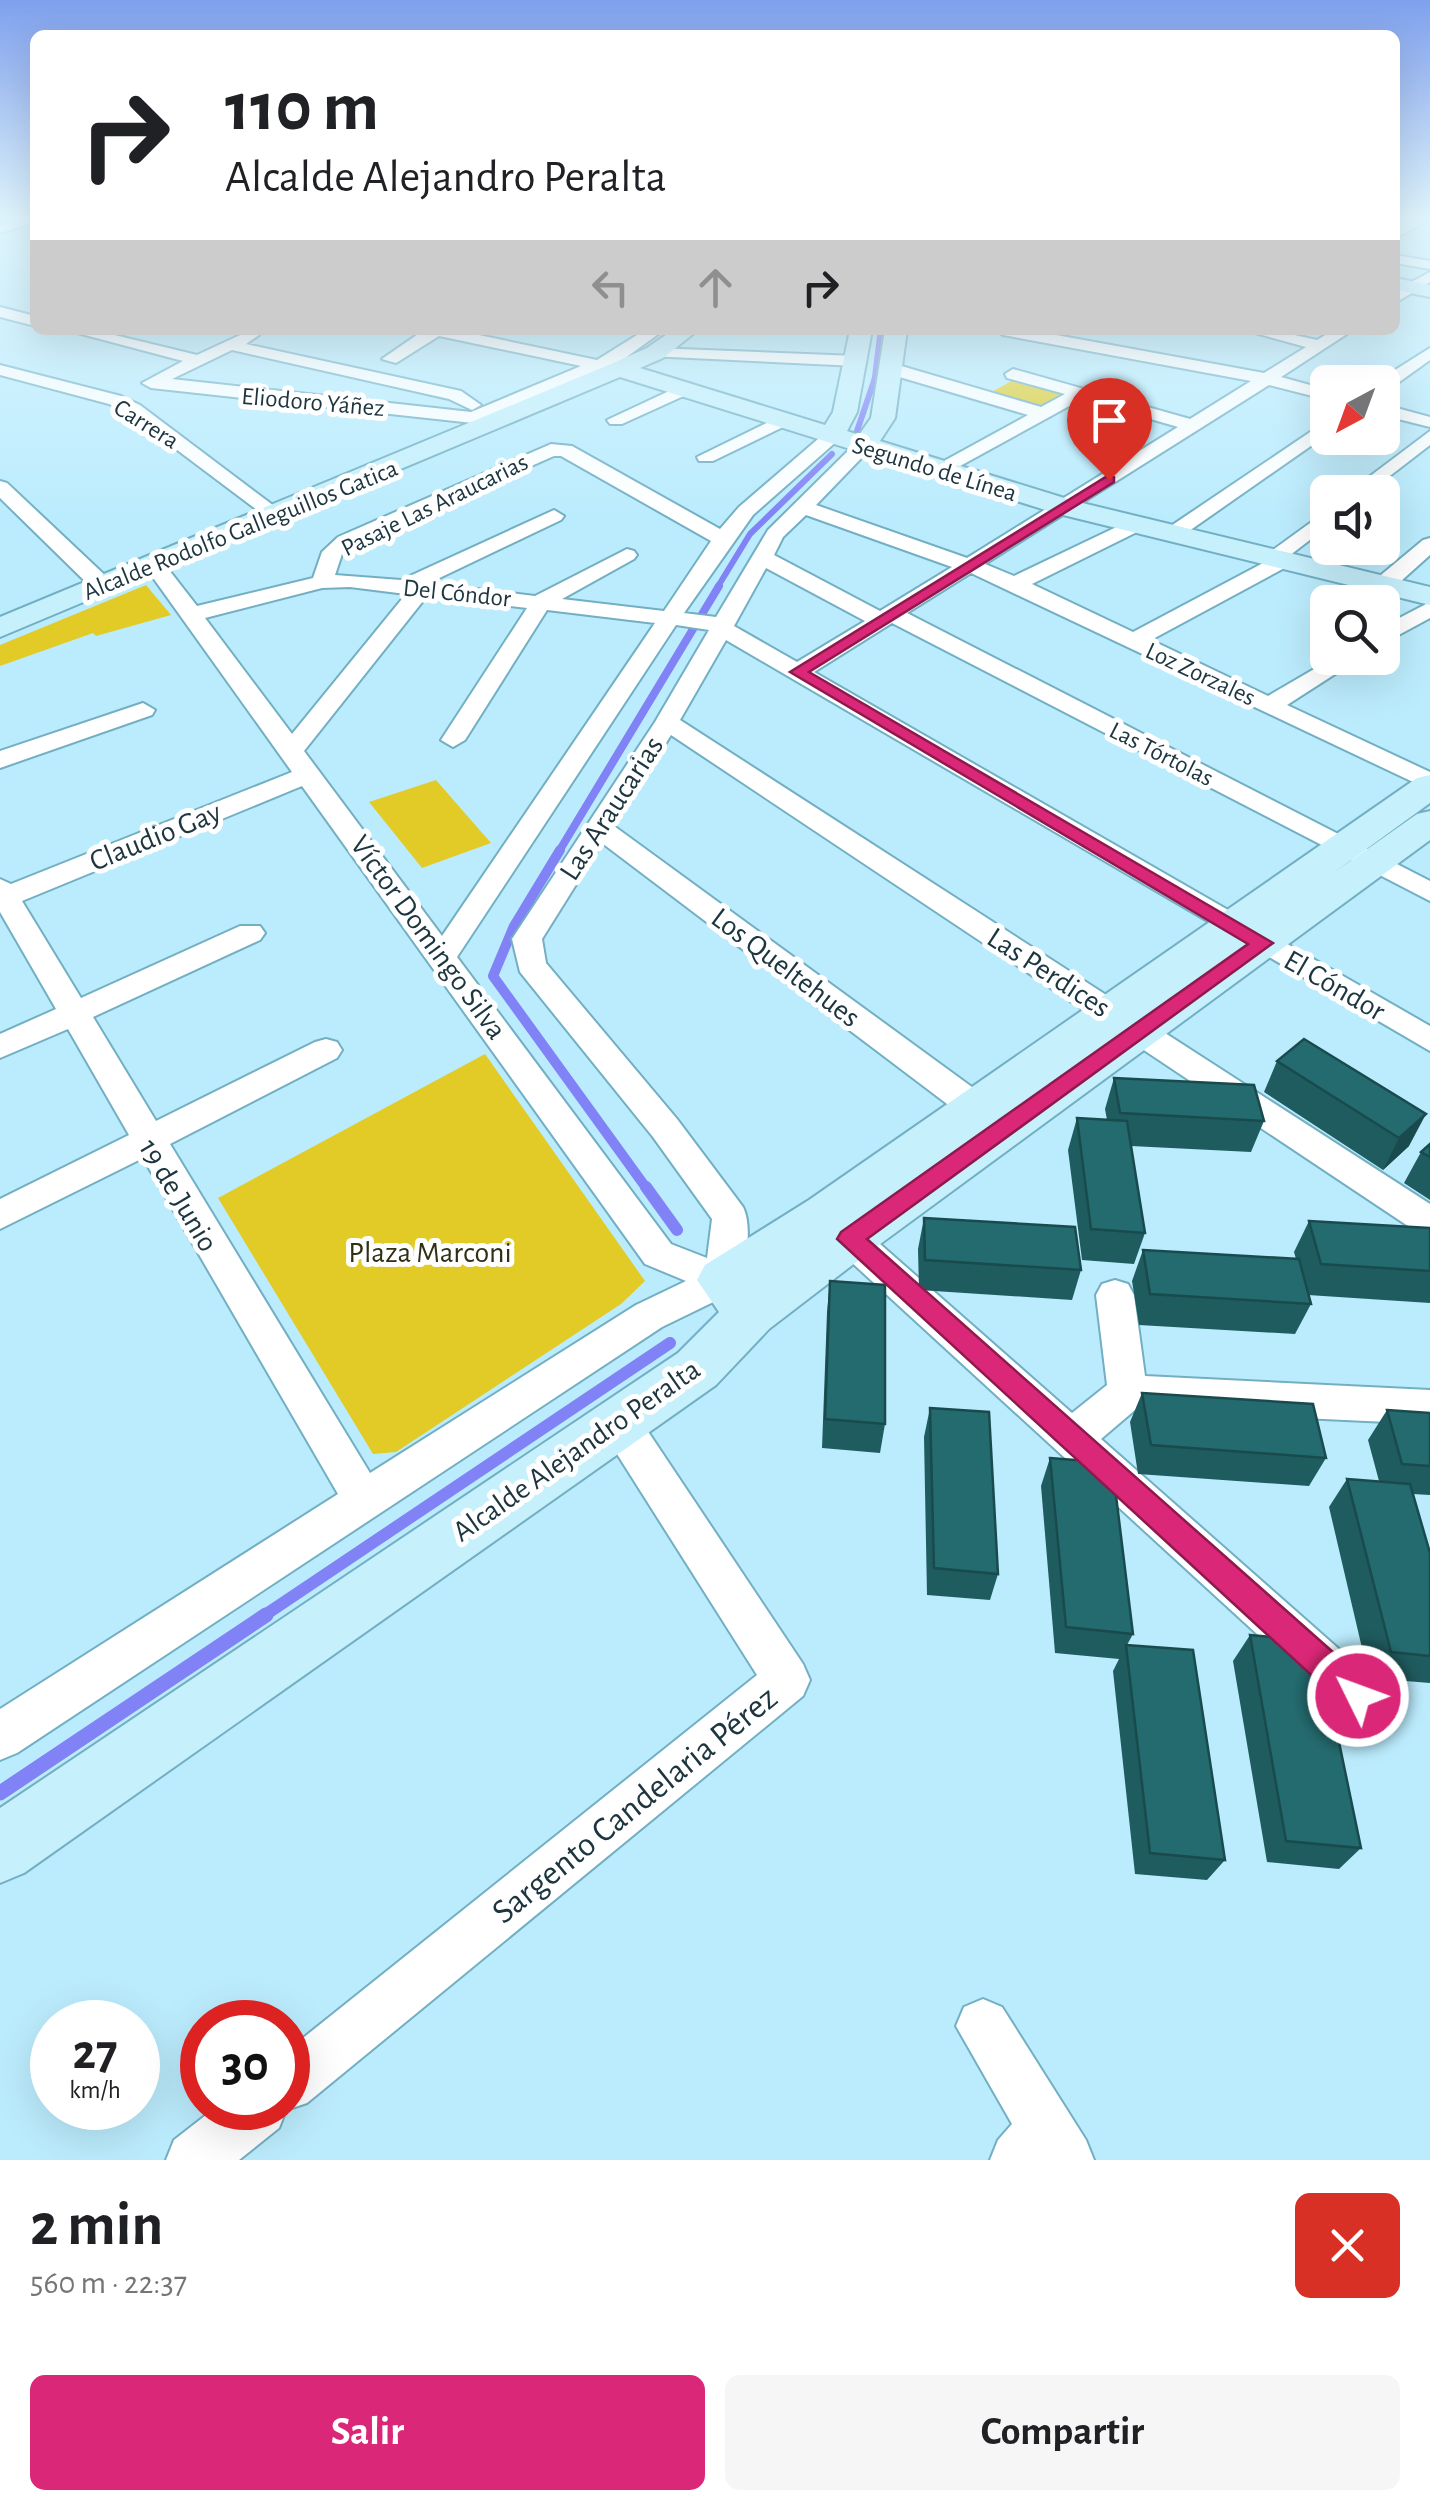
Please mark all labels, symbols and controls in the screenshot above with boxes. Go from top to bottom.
icon: right [60,70,190,200]
text: 110 m [225,73,379,143]
text: Alcalde Alejandro Peralta [225,155,666,200]
icon: left [583,260,638,315]
icon: ahead [688,260,743,315]
icon: right [793,260,848,315]
north arrow [1310,365,1400,455]
map controls [1310,365,1400,675]
pin [1067,378,1152,481]
street label: Eliodoro Yáñez [240,384,385,421]
icon: arrive [1082,393,1137,448]
street label: Carrera [109,395,183,454]
street label: Segundo de Línea [849,433,1020,506]
street label: Pasaje Las Araucarias [337,449,532,561]
street label: Alcalde Rodolfo Galleguillos Gatica [80,456,401,605]
button: sound [1310,475,1400,565]
street label: Del Cóndor [402,575,512,612]
button: search [1310,585,1400,675]
street label: Loz Zorzales [1142,638,1259,711]
street label: Las Tórtolas [1105,718,1217,791]
street label: Las Araucarias [554,731,669,886]
street label: Claudio Gay [85,797,225,877]
street label: Víctor Domingo Silva [344,830,512,1045]
street label: Los Queltehues [706,902,865,1033]
street label: Las Perdices [982,922,1115,1023]
street label: El Cóndor [1279,945,1390,1027]
street label: 19 de Junio [133,1134,223,1257]
park label: Plaza Marconi [348,1238,512,1268]
street label: Alcalde Alejandro Peralta [447,1354,706,1548]
position arrow [1306,1644,1410,1748]
street label: Sargento Candelaria Pérez [486,1680,784,1930]
speed limit sign: 30 [180,2000,310,2130]
text: 27 [72,2028,118,2078]
text: km/h [69,2078,121,2103]
button: close [1295,2193,1400,2298]
text: 2 min [30,2196,163,2256]
text: 560 m · 22:37 [30,2267,187,2299]
button: Salir [30,2375,705,2490]
button: Compartir [725,2375,1400,2490]

